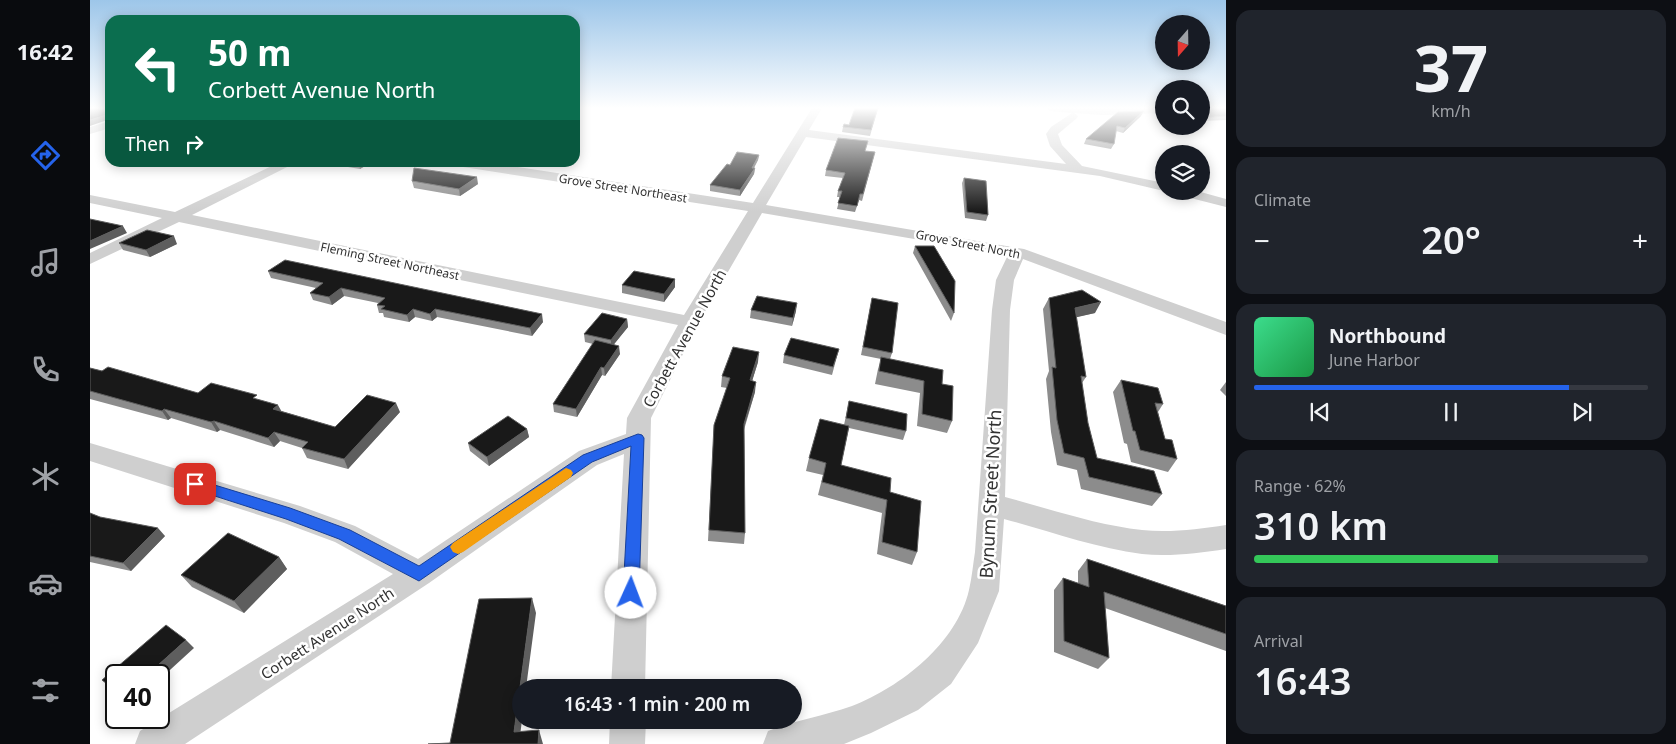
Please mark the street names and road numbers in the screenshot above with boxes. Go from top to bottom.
street label: Grove Street Northeast [558,169,689,207]
street label: Grove Street North [914,226,1022,262]
street label: Fleming Street Northeast [319,238,462,284]
street label: Corbett Avenue North [638,265,730,411]
street label: Bynum Street North [974,409,1006,579]
street label: Corbett Avenue North [257,582,397,684]

